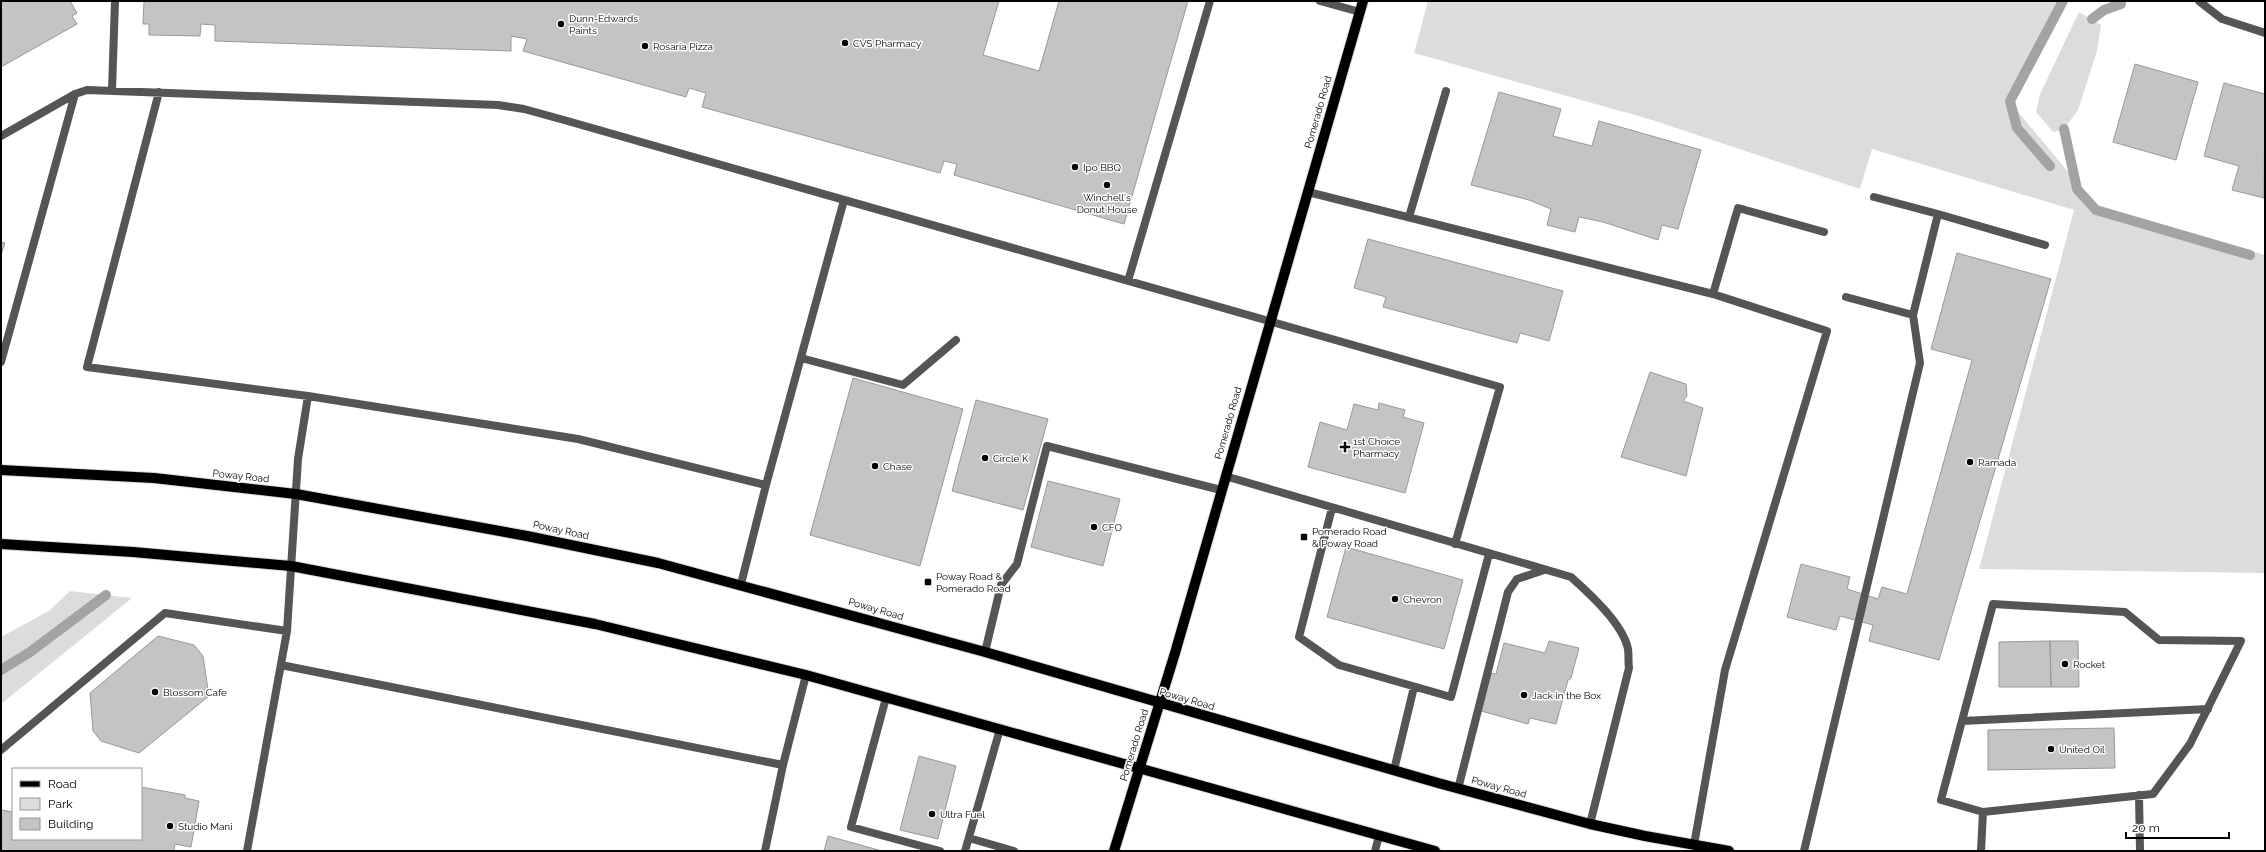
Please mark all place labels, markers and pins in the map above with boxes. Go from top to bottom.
place label: Dunn-Edwards Paints [569,13,638,36]
marker: Dunn-Edwards Paints [556,19,566,29]
marker: CVS Pharmacy [840,38,850,48]
place label: CVS Pharmacy [853,38,922,49]
marker: Rosaria Pizza [640,41,650,51]
place label: Rosaria Pizza [653,41,713,52]
marker: Ipo BBQ [1070,162,1080,172]
place label: Ipo BBQ [1083,162,1121,173]
marker: Winchell's Donut House [1102,180,1112,190]
place label: Winchell's Donut House [1077,192,1137,215]
place label: 1st Choice Pharmacy [1353,436,1400,459]
marker: 1st Choice Pharmacy [1340,442,1350,452]
marker: Circle K [980,453,990,463]
place label: Circle K [993,453,1029,464]
marker: Ramada [1965,457,1975,467]
place label: Ramada [1978,457,2016,468]
marker: Chase [870,461,880,471]
place label: Chase [883,461,912,472]
marker: CFO [1089,522,1099,532]
place label: CFO [1102,522,1123,533]
place label: Pomerado Road & Poway Road [1312,526,1387,549]
marker: Pomerado Road & Poway Road [1299,532,1309,542]
place label: Poway Road & Pomerado Road [936,571,1011,594]
marker: Poway Road & Pomerado Road [923,577,933,587]
marker: Chevron [1390,594,1400,604]
place label: Chevron [1403,594,1442,605]
marker: Rocket [2060,659,2070,669]
place label: Rocket [2073,659,2106,670]
marker: Blossom Cafe [150,687,160,697]
place label: Blossom Cafe [163,687,227,698]
marker: Jack in the Box [1519,690,1529,700]
place label: Jack in the Box [1532,690,1601,701]
marker: United Oil [2046,744,2056,754]
place label: United Oil [2059,744,2105,755]
marker: Ultra Fuel [927,809,937,819]
place label: Ultra Fuel [940,809,985,820]
marker: Studio Mani [165,821,175,831]
place label: Studio Mani [178,821,232,832]

